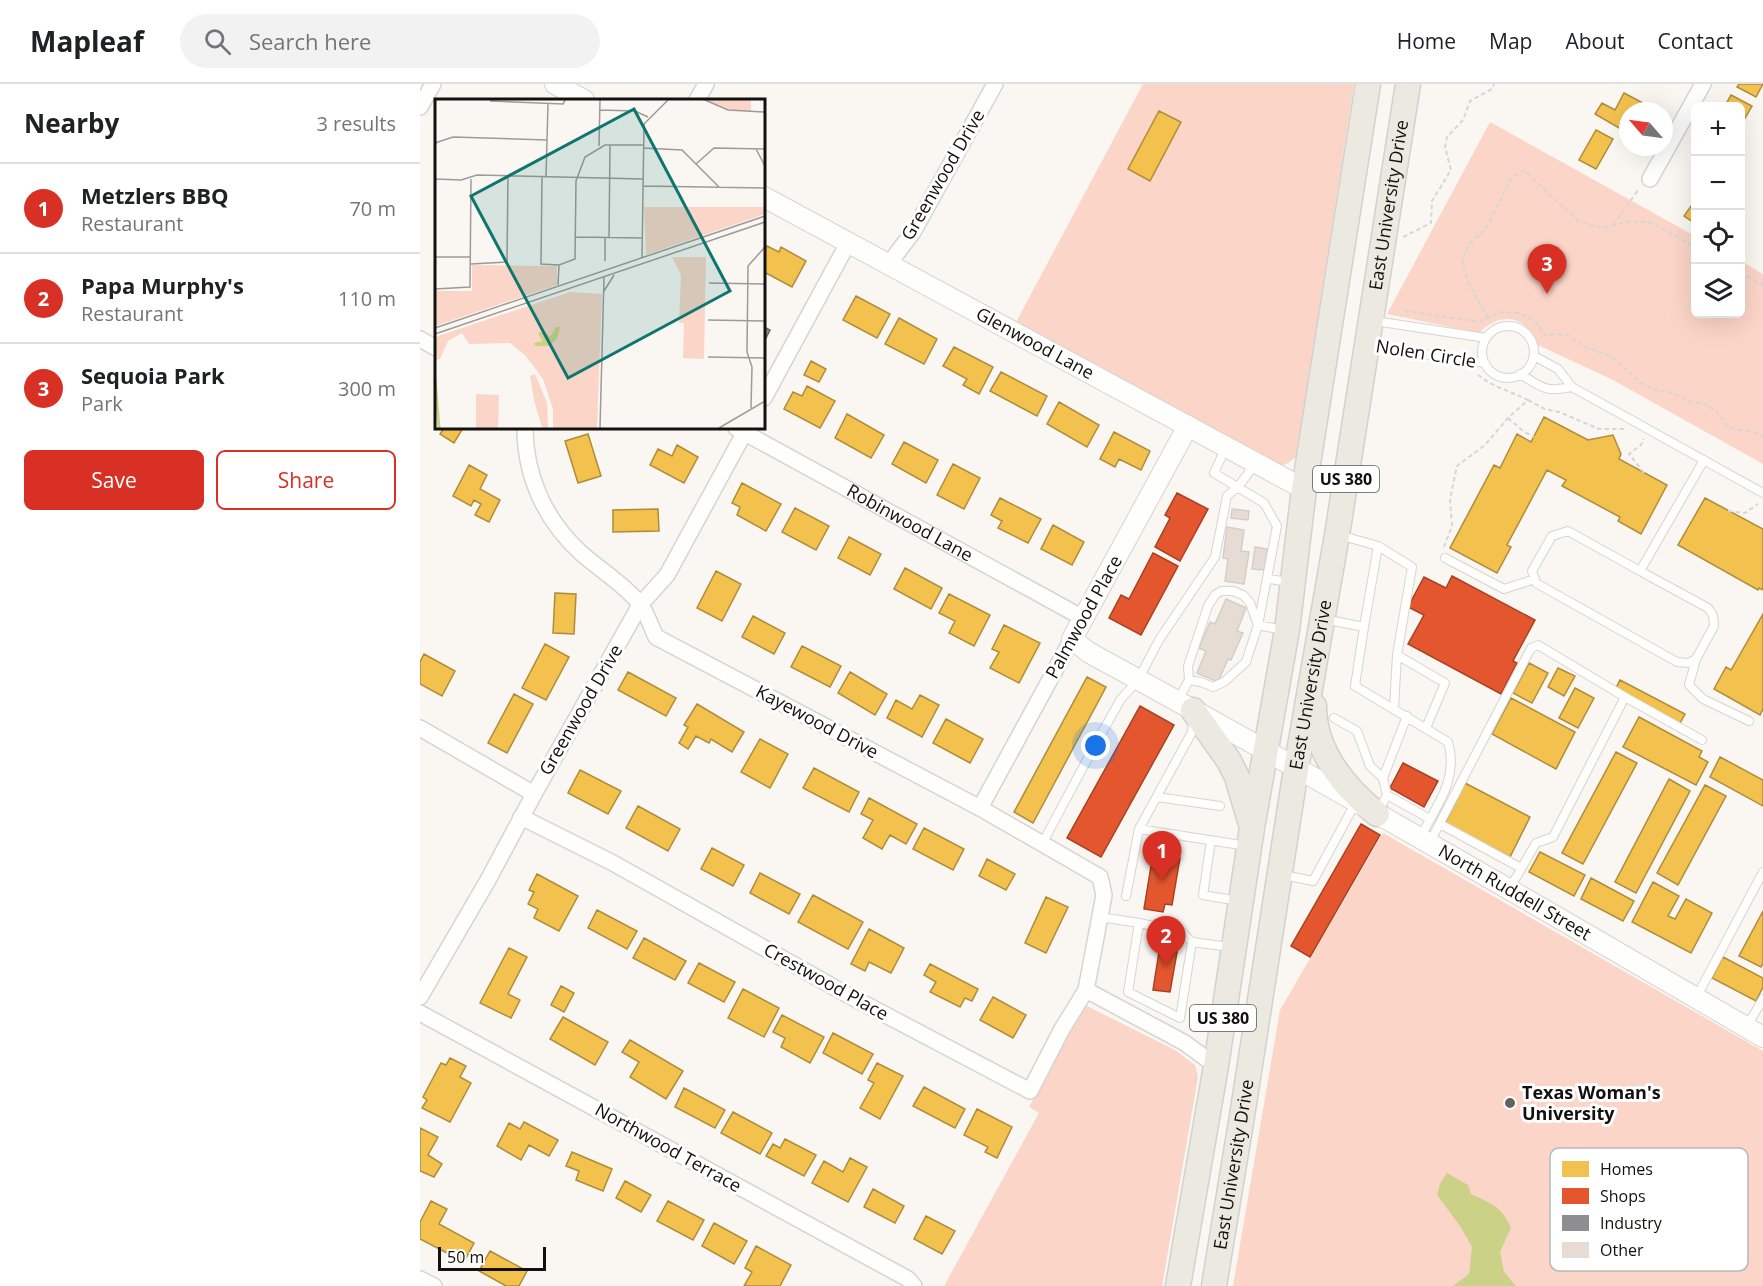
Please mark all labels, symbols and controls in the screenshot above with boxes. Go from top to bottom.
search box [180,14,600,68]
text: Mapleaf [30,22,144,60]
icon: search [201,25,234,58]
text: Search here [249,26,371,56]
text: Home [1397,27,1456,55]
text: Map [1489,27,1532,55]
text: About [1565,27,1625,55]
text: Contact [1658,27,1733,55]
inset map [435,99,765,429]
north arrow [1619,102,1673,156]
map controls [1691,102,1745,318]
button: + [1691,102,1745,156]
text: Nearby [24,105,119,141]
street label: Greenwood Drive [895,105,989,244]
text: 3 results [316,110,396,137]
street label: East University Drive [1363,118,1413,292]
button: − [1691,156,1745,210]
text: Metzlers BBQ [81,180,228,210]
text: 1 [38,195,49,222]
text: 70 m [349,195,396,222]
text: Restaurant [81,210,183,237]
button: locate [1691,210,1745,264]
pin: 3 [1528,244,1566,294]
button: layers [1691,264,1745,318]
text: Papa Murphy's [81,270,244,300]
text: 2 [38,285,49,312]
text: 110 m [338,285,396,312]
text: Restaurant [81,300,183,327]
street label: Glenwood Lane [972,301,1099,384]
street label: Nolen Circle [1374,333,1478,373]
text: Sequoia Park [81,360,225,390]
text: 3 [38,375,49,402]
text: 300 m [338,375,396,402]
text: Park [81,390,123,417]
button: Save [24,450,204,510]
button: Share [216,450,396,510]
road number: US 380 [1313,466,1379,492]
street label: Robinwood Lane [843,478,978,566]
street label: Palmwood Place [1039,551,1127,682]
street label: East University Drive [1283,598,1336,771]
street label: Greenwood Drive [533,640,627,779]
street label: Kayewood Drive [752,679,883,764]
your location [1081,731,1110,760]
pin: 1 [1142,832,1182,881]
street label: North Ruddell Street [1435,838,1596,945]
pin: 2 [1146,916,1186,966]
street label: Crestwood Place [760,937,893,1025]
road number: US 380 [1190,1005,1256,1031]
street label: East University Drive [1207,1078,1259,1251]
place label: Texas Woman's University [1522,1080,1661,1125]
marker: Texas Woman's University [1503,1096,1517,1110]
street label: Northwood Terrace [591,1097,746,1197]
legend [1550,1148,1748,1271]
text: Homes [1600,1158,1653,1180]
text: Shops [1600,1185,1646,1207]
text: Industry [1600,1212,1663,1234]
text: Other [1600,1239,1644,1261]
scale bar [438,1244,546,1272]
text: 50 m [447,1246,484,1268]

